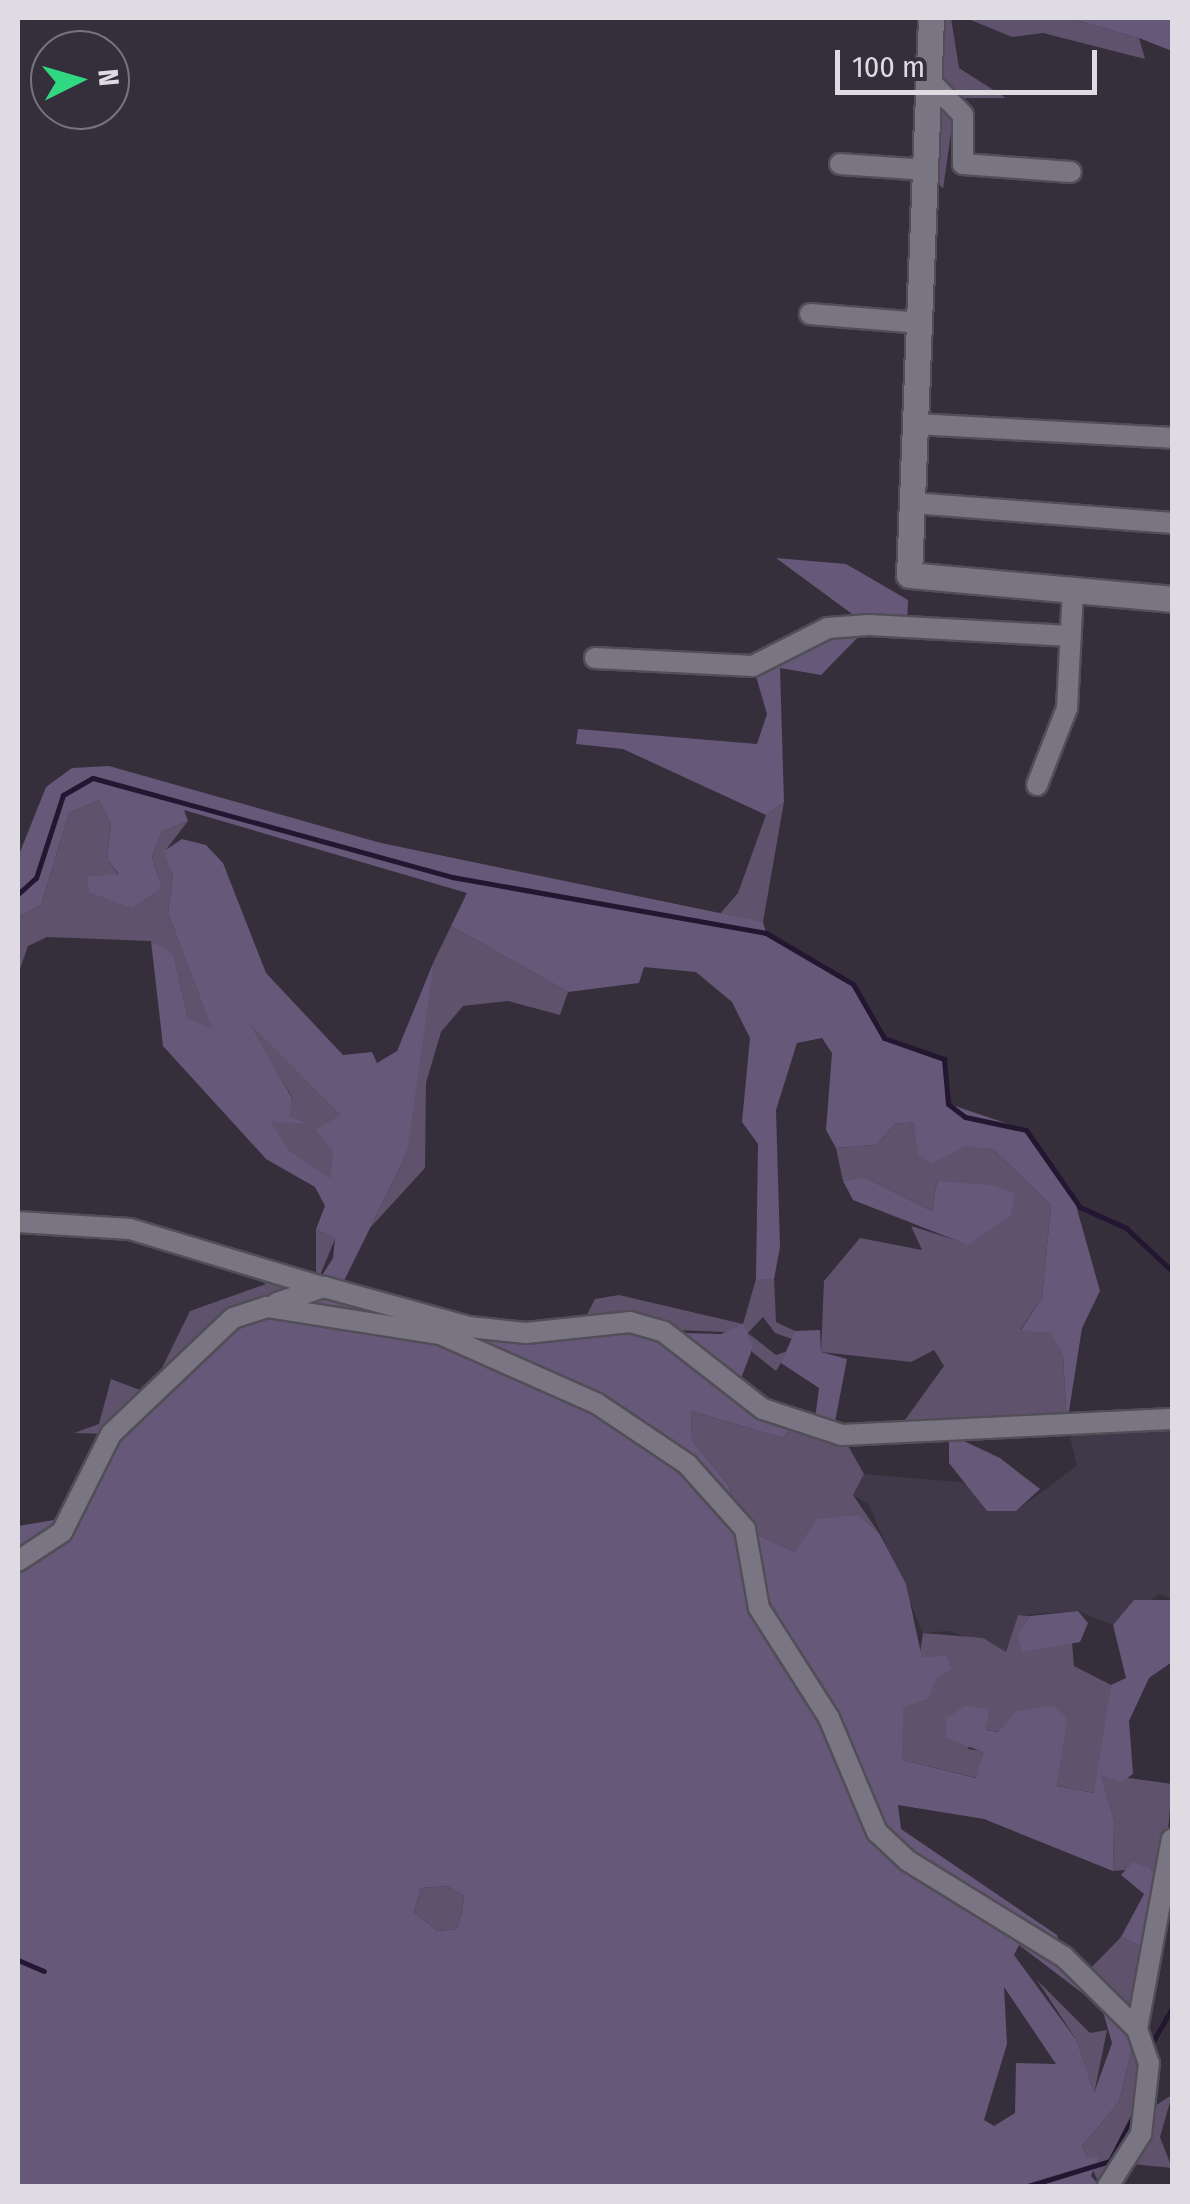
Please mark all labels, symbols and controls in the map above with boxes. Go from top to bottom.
north arrow [30,30,130,130]
scale bar [840,30,1102,92]
text: 100 m [852,49,925,85]
text: N [91,68,126,87]

